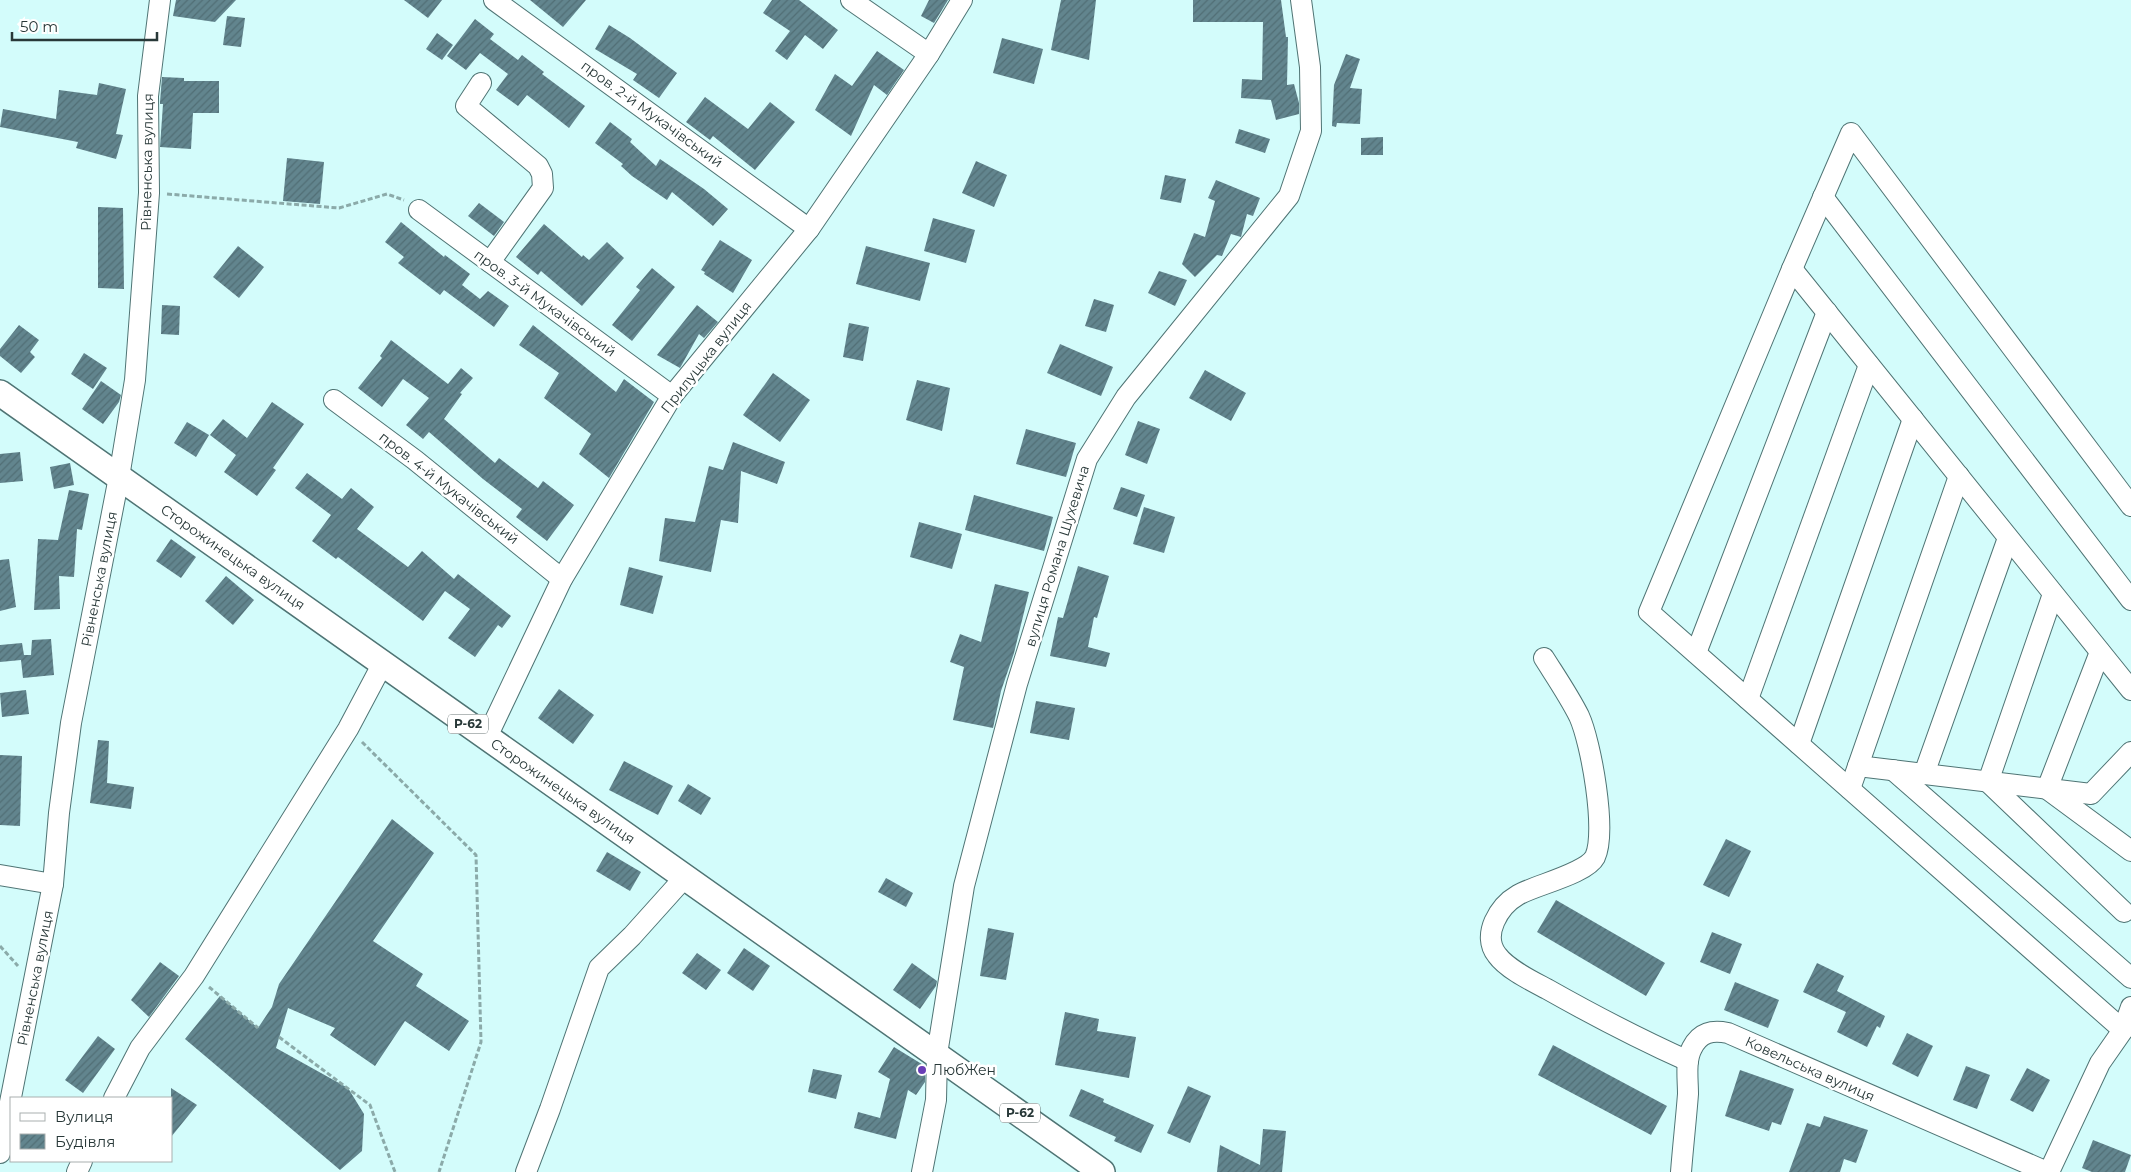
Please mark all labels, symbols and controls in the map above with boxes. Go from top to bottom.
scale bar [12,10,158,42]
text: 50 m [20,17,58,36]
street label: пров. 2-й Мукачівський [578,56,726,172]
street label: Рівненська вулиця [137,93,157,231]
street label: пров. 3-й Мукачівський [471,245,619,361]
street label: Прилуцька вулиця [657,297,755,417]
street label: пров. 4-й Мукачівський [376,428,522,548]
street label: вулиця Романа Шухевича [1021,463,1093,649]
street label: Сторожинецька вулиця [157,500,309,614]
street label: Рівненська вулиця [77,510,121,648]
road number: Р-62 [448,714,488,734]
street label: Сторожинецька вулиця [487,734,639,848]
street label: Рівненська вулиця [13,909,57,1047]
street label: Ковельська вулиця [1742,1032,1878,1106]
place label: ЛюбЖен [932,1061,996,1079]
marker: ЛюбЖен [916,1064,928,1076]
legend [10,1097,172,1162]
road number: Р-62 [1000,1104,1040,1122]
text: Вулиця [55,1107,113,1126]
text: Будівля [55,1132,115,1151]

